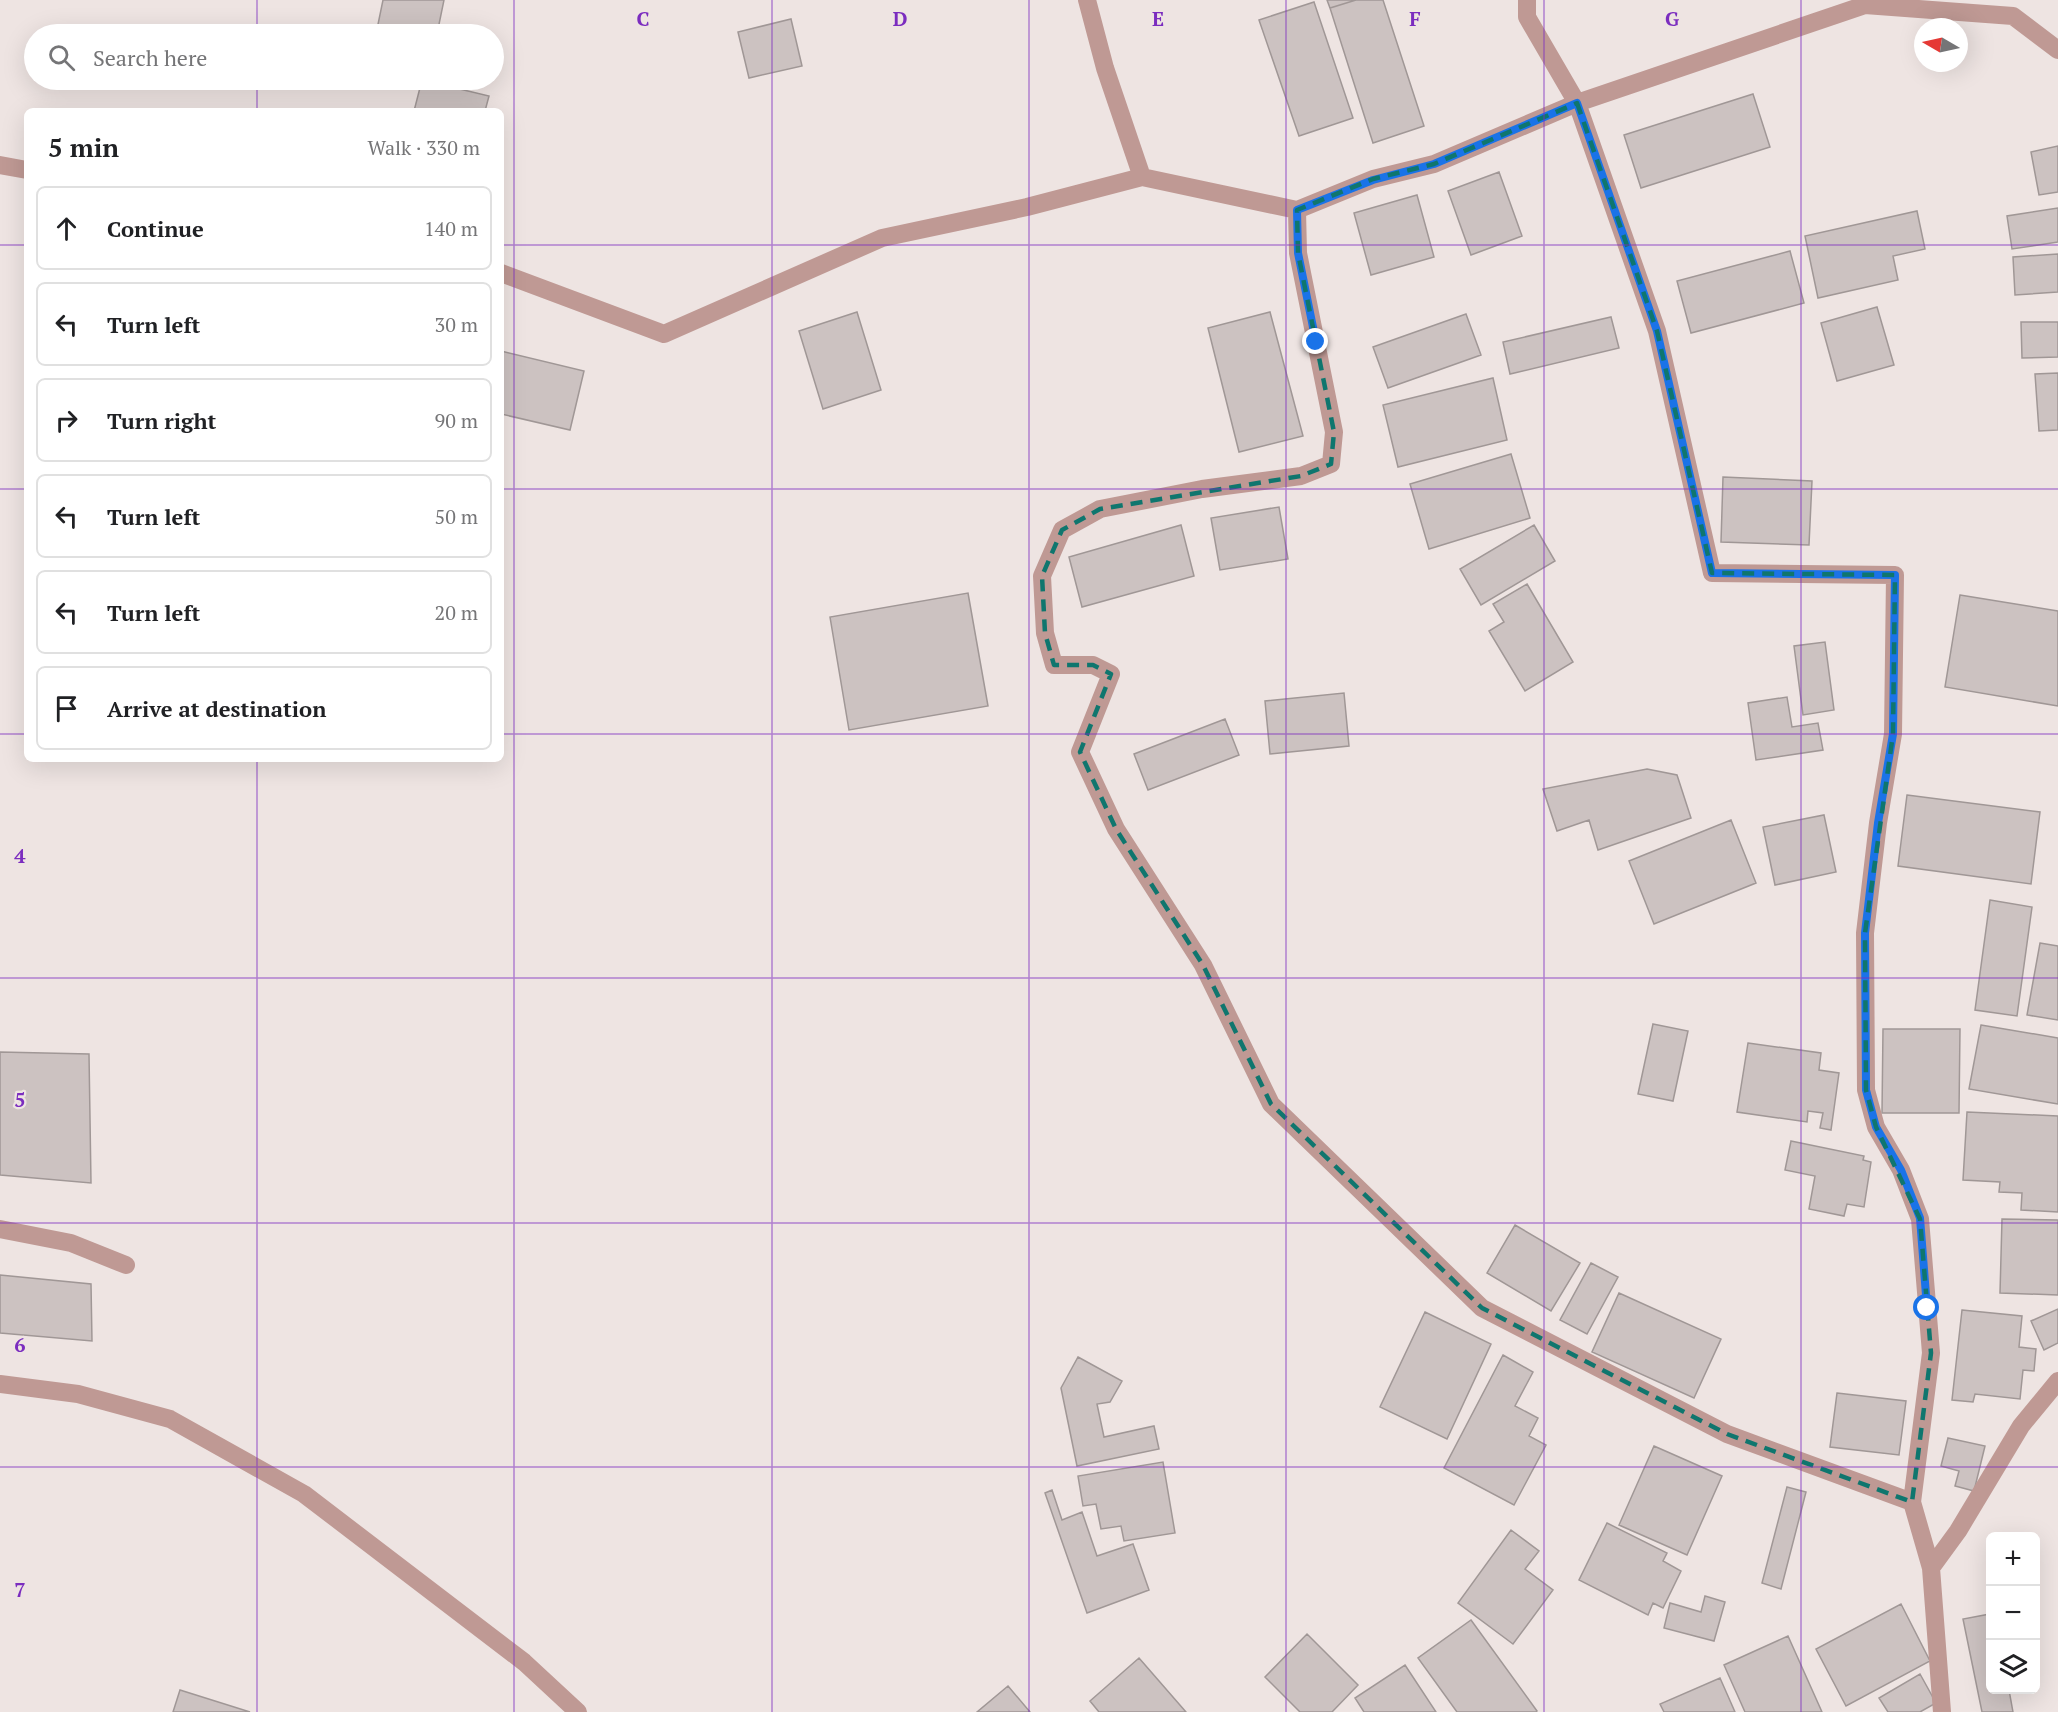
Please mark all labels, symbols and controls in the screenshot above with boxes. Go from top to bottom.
text: C [636,5,650,32]
text: D [893,5,907,32]
text: E [1152,5,1164,32]
text: F [1409,5,1421,32]
text: G [1665,5,1679,32]
north arrow [1914,18,1968,72]
search box [24,24,504,90]
icon: search [45,41,78,74]
text: Search here [93,43,207,72]
text: 5 min [48,130,119,164]
text: Walk · 330 m [368,134,480,161]
icon: ahead [50,212,83,245]
text: Continue [107,214,204,243]
text: 140 m [424,215,478,242]
icon: left [50,308,83,341]
text: Turn left [107,310,200,339]
text: 30 m [435,311,478,338]
route end [1302,328,1328,354]
icon: right [50,404,83,437]
text: Turn right [107,406,216,435]
text: 90 m [435,407,478,434]
icon: left [50,500,83,533]
text: Turn left [107,502,200,531]
text: 50 m [435,503,478,530]
icon: left [50,596,83,629]
text: Turn left [107,598,200,627]
text: 20 m [435,599,478,626]
icon: arrive [50,692,83,725]
text: Arrive at destination [107,694,326,723]
text: 4 [14,842,26,869]
text: 5 [14,1086,26,1113]
route start [1913,1294,1939,1320]
text: 6 [14,1331,26,1358]
map controls [1986,1532,2040,1694]
button: + [1986,1532,2040,1586]
text: 7 [14,1576,26,1603]
button: − [1986,1586,2040,1640]
button: layers [1986,1640,2040,1694]

